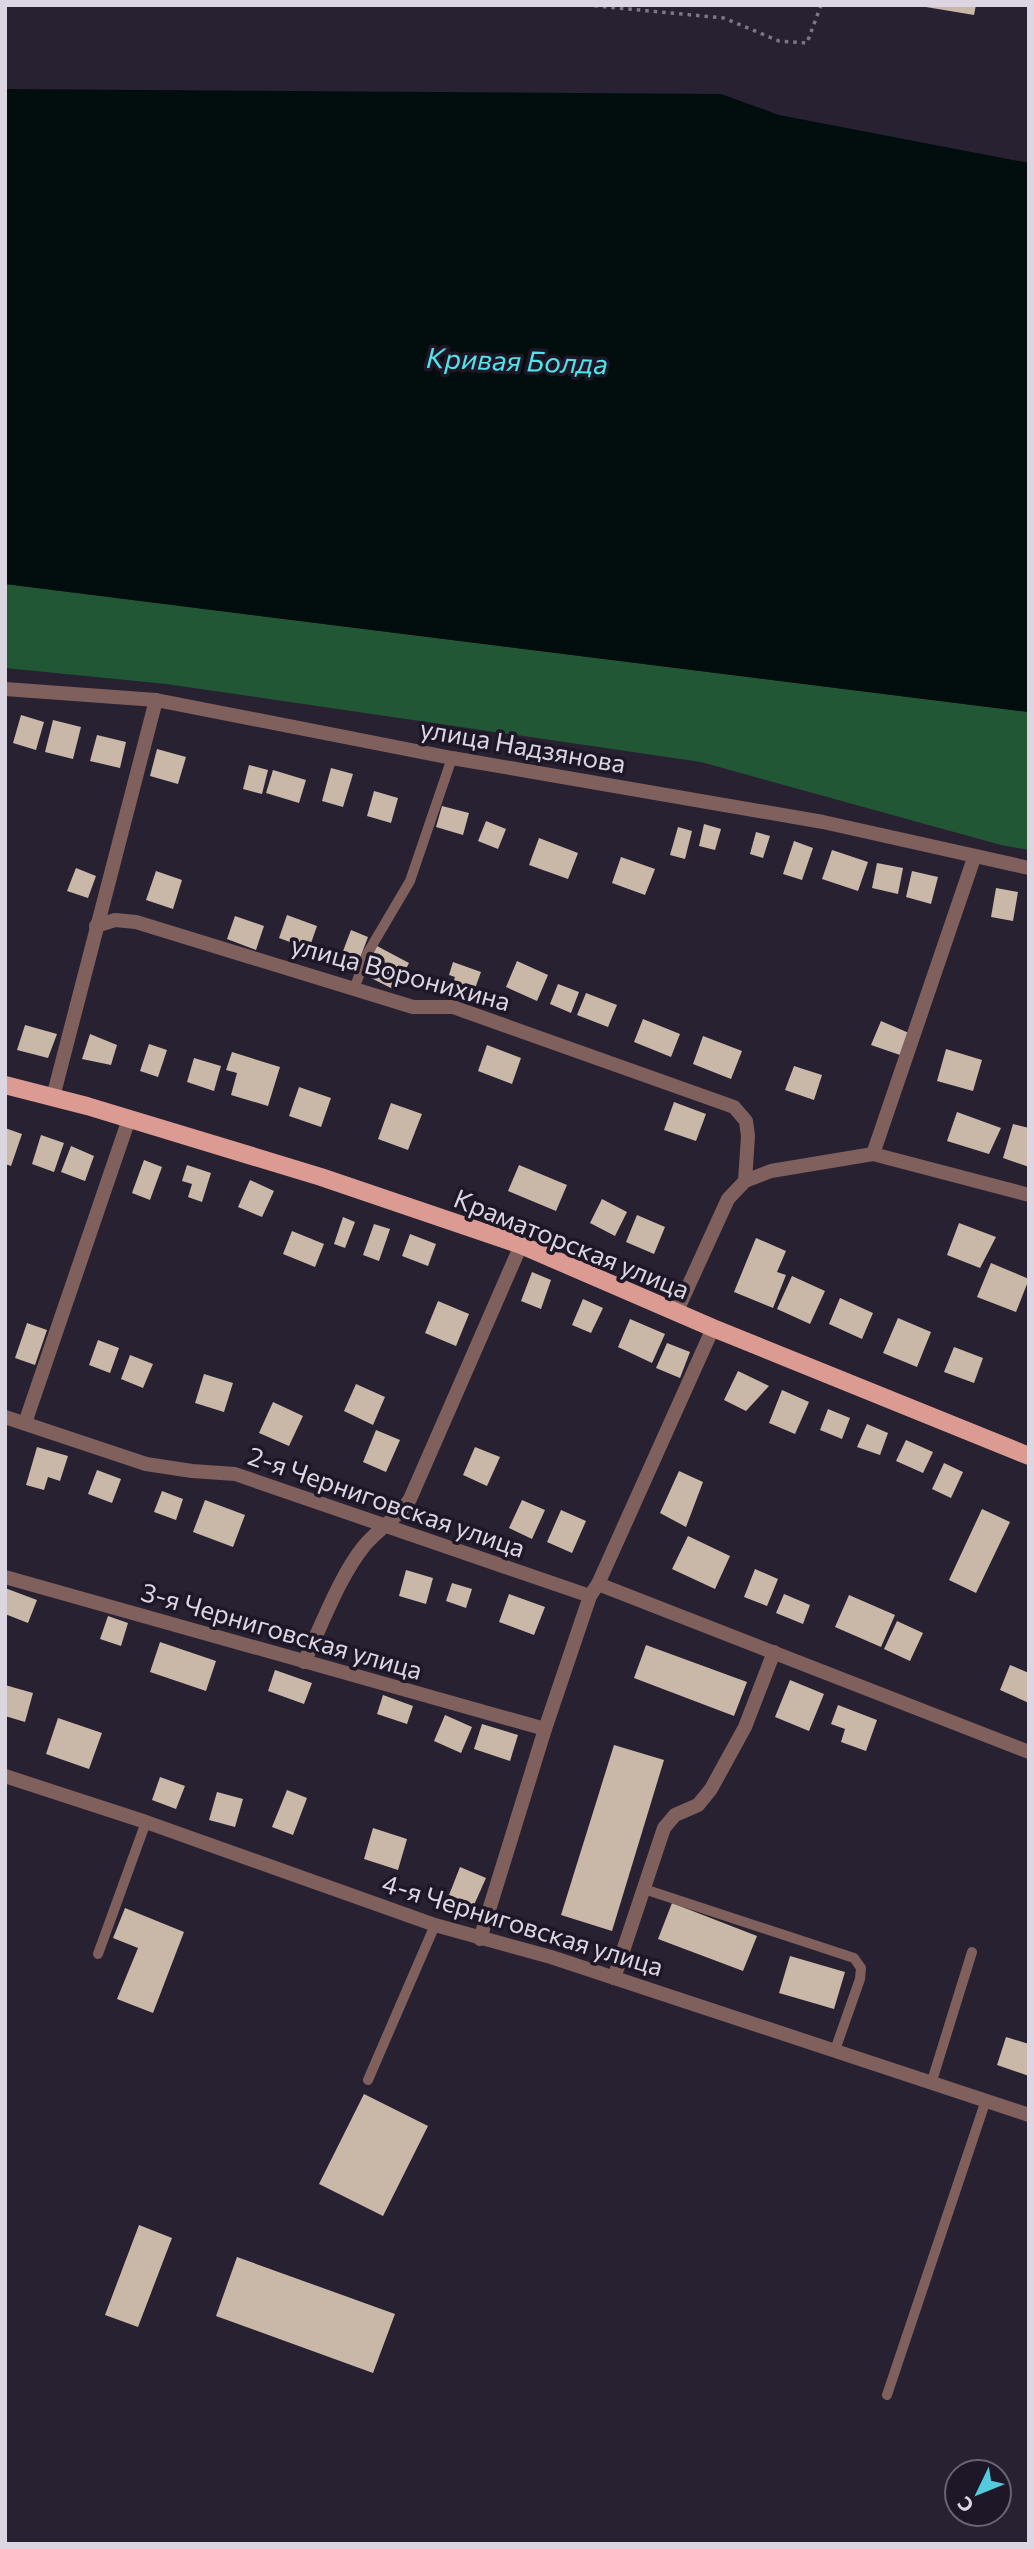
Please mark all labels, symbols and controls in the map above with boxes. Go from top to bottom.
water label: Кривая Болда [426,340,608,380]
street label: улица Надзянова [418,712,628,778]
street label: улица Воронихина [288,928,514,1016]
street label: Краматорская улица [450,1182,694,1304]
street label: 2-я Черниговская улица [244,1439,530,1563]
street label: 3-я Черниговская улица [138,1575,426,1685]
street label: 4-я Черниговская улица [379,1866,667,1982]
north arrow [943,2458,1013,2528]
text: С [952,2492,978,2518]

